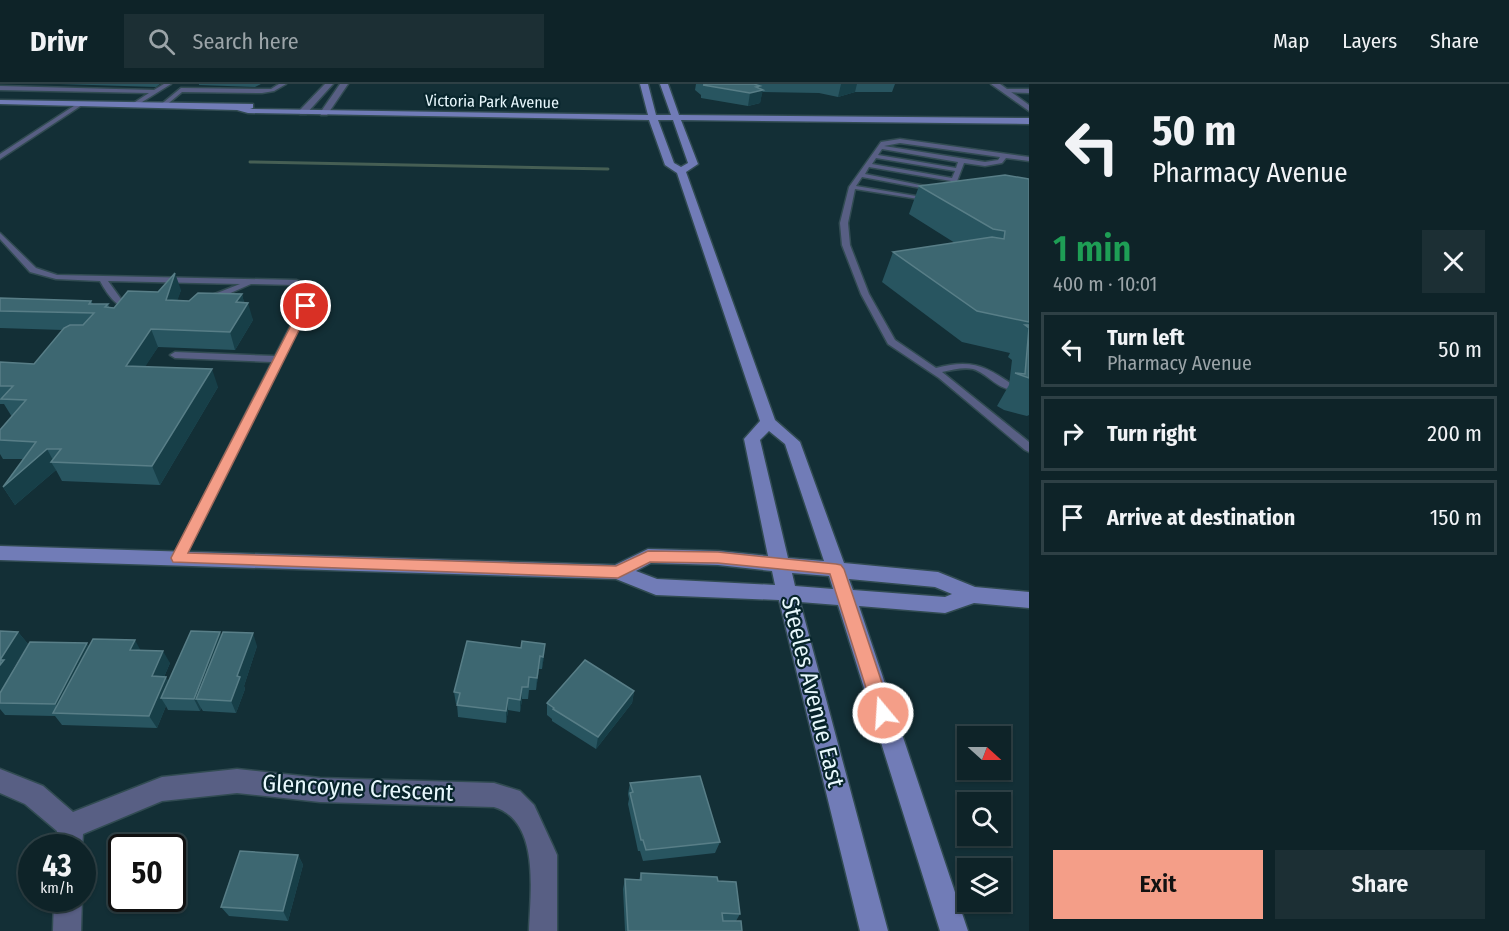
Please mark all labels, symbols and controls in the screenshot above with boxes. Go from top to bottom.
search box [124,14,544,68]
text: Drivr [30,25,88,58]
icon: search [145,25,178,58]
text: Search here [193,28,299,55]
text: Map [1273,28,1309,54]
text: Layers [1342,28,1397,54]
text: Share [1430,28,1479,54]
street label: Victoria Park Avenue [425,91,559,112]
text: 50 m [1152,106,1236,156]
icon: left [1053,108,1131,186]
text: Pharmacy Avenue [1152,157,1348,189]
text: 1 min [1053,227,1131,271]
button: close [1422,230,1485,293]
text: 400 m · 10:01 [1053,272,1157,296]
pin [280,280,331,331]
icon: arrive [289,289,322,322]
text: Turn left [1107,324,1185,351]
icon: left [1056,333,1089,366]
text: 50 m [1438,336,1482,363]
text: Pharmacy Avenue [1107,351,1252,375]
icon: right [1056,417,1089,450]
text: Turn right [1107,420,1196,447]
text: 200 m [1427,420,1482,447]
icon: arrive [1056,501,1089,534]
text: Arrive at destination [1107,504,1295,531]
text: 150 m [1430,504,1482,531]
street label: Steeles Avenue East [776,594,850,790]
position arrow [851,681,915,745]
north arrow [957,726,1011,780]
map controls [957,726,1011,912]
street label: Glencoyne Crescent [262,769,454,807]
button: search [957,792,1011,846]
speed limit sign: 50 [108,834,186,912]
text: 43 [42,848,72,884]
button: Exit [1053,850,1263,919]
button: Share [1275,850,1485,919]
button: layers [957,858,1011,912]
text: km/h [40,879,74,897]

